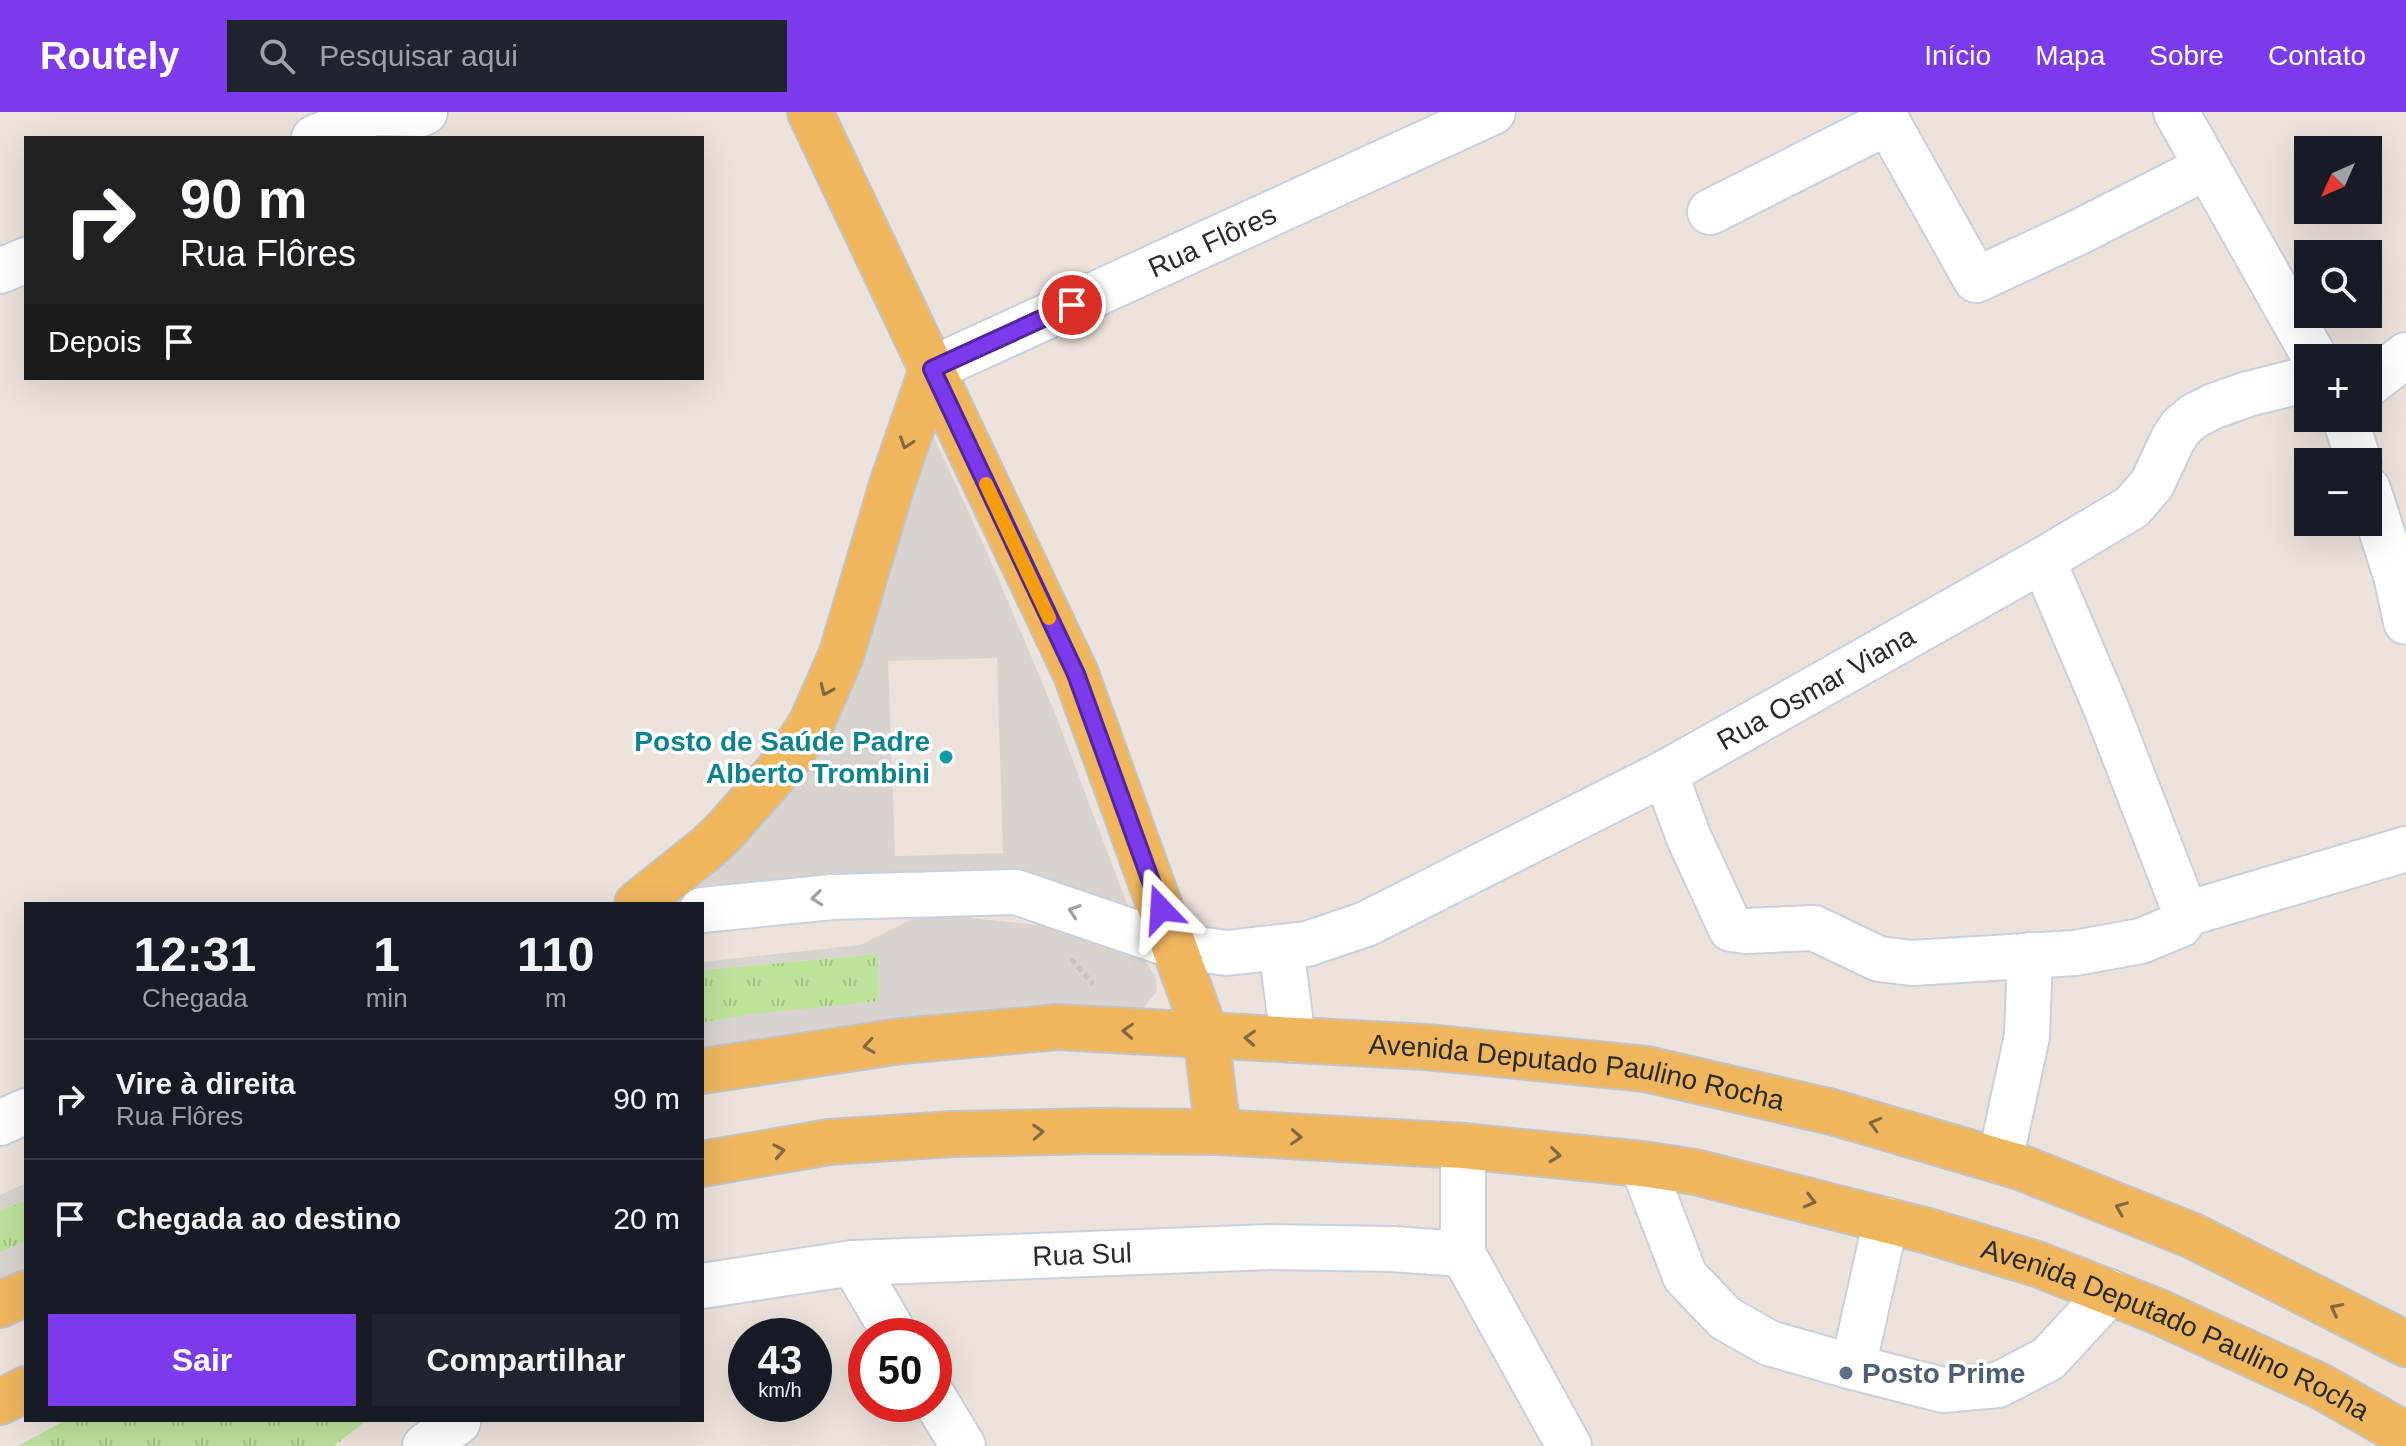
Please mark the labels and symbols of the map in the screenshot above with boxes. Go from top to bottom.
north arrow [2294,136,2382,224]
street label: Rua Flôres [1143,199,1281,284]
pin [1038,271,1106,339]
one-way arrow [900,435,916,449]
street label: Rua Osmar Viana [1712,620,1921,756]
one-way arrow [820,682,836,696]
place label: Posto de Saúde Padre Alberto Trombini [634,726,930,789]
marker: Posto de Saúde Padre Alberto Trombini [937,748,955,766]
position arrow [1119,867,1203,951]
one-way arrow [810,890,823,907]
one-way arrow [1068,904,1082,921]
one-way arrow [1121,1023,1134,1040]
one-way arrow [1243,1029,1256,1046]
street label: Avenida Deputado Paulino Rocha [1368,1029,1788,1117]
one-way arrow [863,1036,876,1053]
one-way arrow [1868,1117,1882,1133]
one-way arrow [1032,1124,1045,1141]
one-way arrow [1290,1128,1302,1145]
one-way arrow [772,1143,786,1160]
one-way arrow [1549,1147,1562,1164]
one-way arrow [1803,1191,1817,1208]
one-way arrow [2115,1201,2129,1217]
street label: Avenida Deputado Paulino Rocha [1978,1233,2375,1427]
street label: Rua Sul [1032,1237,1133,1272]
one-way arrow [2330,1303,2345,1319]
speed limit sign: 50 [848,1318,952,1422]
place label: Posto Prime [1862,1358,2025,1389]
marker: Posto Prime [1837,1364,1855,1382]

